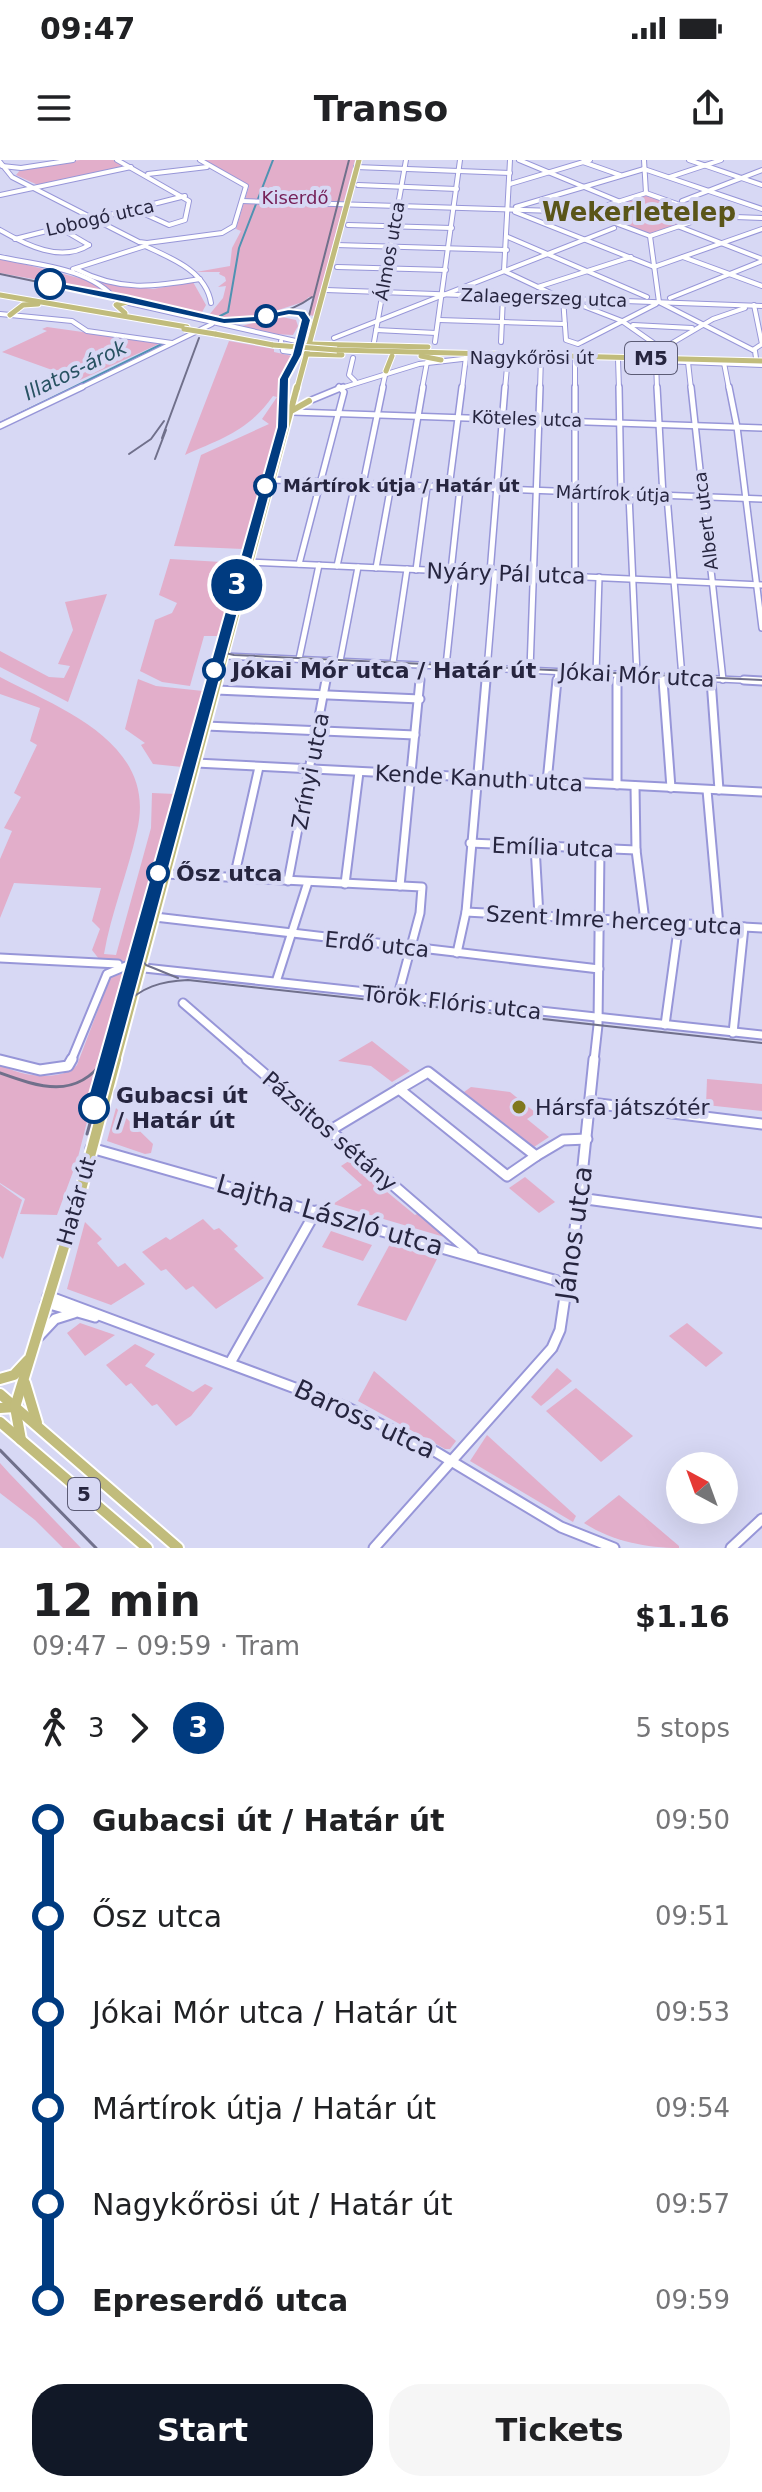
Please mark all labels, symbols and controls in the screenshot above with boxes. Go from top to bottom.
text: 09:47 [40,11,136,46]
icon: menu [32,86,76,130]
icon: share [686,86,730,130]
text: Transo [314,88,448,129]
park label: Kiserdő [262,187,328,208]
street label: Lobogó utca [44,195,156,240]
district label: Wekerletelep [542,197,736,227]
street label: Álmos utca [370,200,409,302]
unlabelled marker [35,269,65,299]
street label: Zalaegerszeg utca [460,284,628,311]
unlabelled marker [255,305,277,327]
water label: Illatos-árok [20,334,132,405]
road number: M5 [625,342,677,374]
street label: Nagykőrösi út [470,347,594,368]
street label: Köteles utca [471,406,583,431]
street label: Albert utca [689,470,722,572]
marker: Mártírok útja / Határ út [254,475,276,497]
place label: Mártírok útja / Határ út [283,475,520,496]
street label: Mártírok útja [555,481,671,506]
street label: Nyáry Pál utca [426,558,586,589]
line badge: 3 [211,559,263,611]
text: 3 [227,568,247,601]
place label: Jókai Mór utca / Határ út [230,658,537,683]
marker: Jókai Mór utca / Határ út [203,659,225,681]
street label: Jókai Mór utca [557,659,715,692]
street label: Zrínyi utca [287,711,334,832]
street label: Kende Kanuth utca [374,761,584,796]
street label: Emília utca [491,833,615,862]
place label: Ősz utca [176,861,282,886]
marker: Ősz utca [147,862,169,884]
street label: Szent Imre herceg utca [485,901,743,940]
street label: Erdő utca [323,927,431,962]
street label: Török Flóris utca [360,981,543,1024]
street label: Pázsitos sétány [258,1066,402,1196]
place label: Gubacsi út / Határ út [116,1083,248,1133]
marker: Gubacsi út / Határ út [79,1093,109,1123]
place label: Hársfa játszótér [535,1095,711,1120]
marker: Hársfa játszótér [510,1098,528,1116]
street label: Határ út [52,1154,101,1248]
street label: János utca [549,1164,598,1304]
street label: Lajtha László utca [213,1168,447,1262]
street label: Baross utca [290,1373,440,1465]
north arrow [666,1452,738,1524]
map controls [666,1452,738,1524]
road number: 5 [68,1478,100,1510]
text: 12 min [32,1575,201,1626]
text: $1.16 [635,1599,730,1634]
text: 09:47 – 09:59 · Tram [32,1631,300,1661]
icon: walk [32,1706,76,1750]
icon: forward [117,1706,161,1750]
text: 3 [189,1711,208,1744]
text: 3 [88,1713,105,1743]
text: 5 stops [635,1713,730,1743]
text: Gubacsi út / Határ út [92,1803,445,1838]
text: 09:50 [655,1805,730,1835]
text: Ősz utca [92,1899,222,1934]
text: 09:51 [655,1901,730,1931]
text: Jókai Mór utca / Határ út [92,1995,457,2030]
text: 09:53 [655,1997,730,2027]
text: Mártírok útja / Határ út [92,2091,436,2126]
text: 09:54 [655,2093,730,2123]
text: Nagykőrösi út / Határ út [92,2187,453,2222]
text: 09:57 [655,2189,730,2219]
text: Epreserdő utca [92,2283,348,2318]
text: 09:59 [655,2285,730,2315]
button: Start [32,2384,373,2476]
button: Tickets [389,2384,730,2476]

